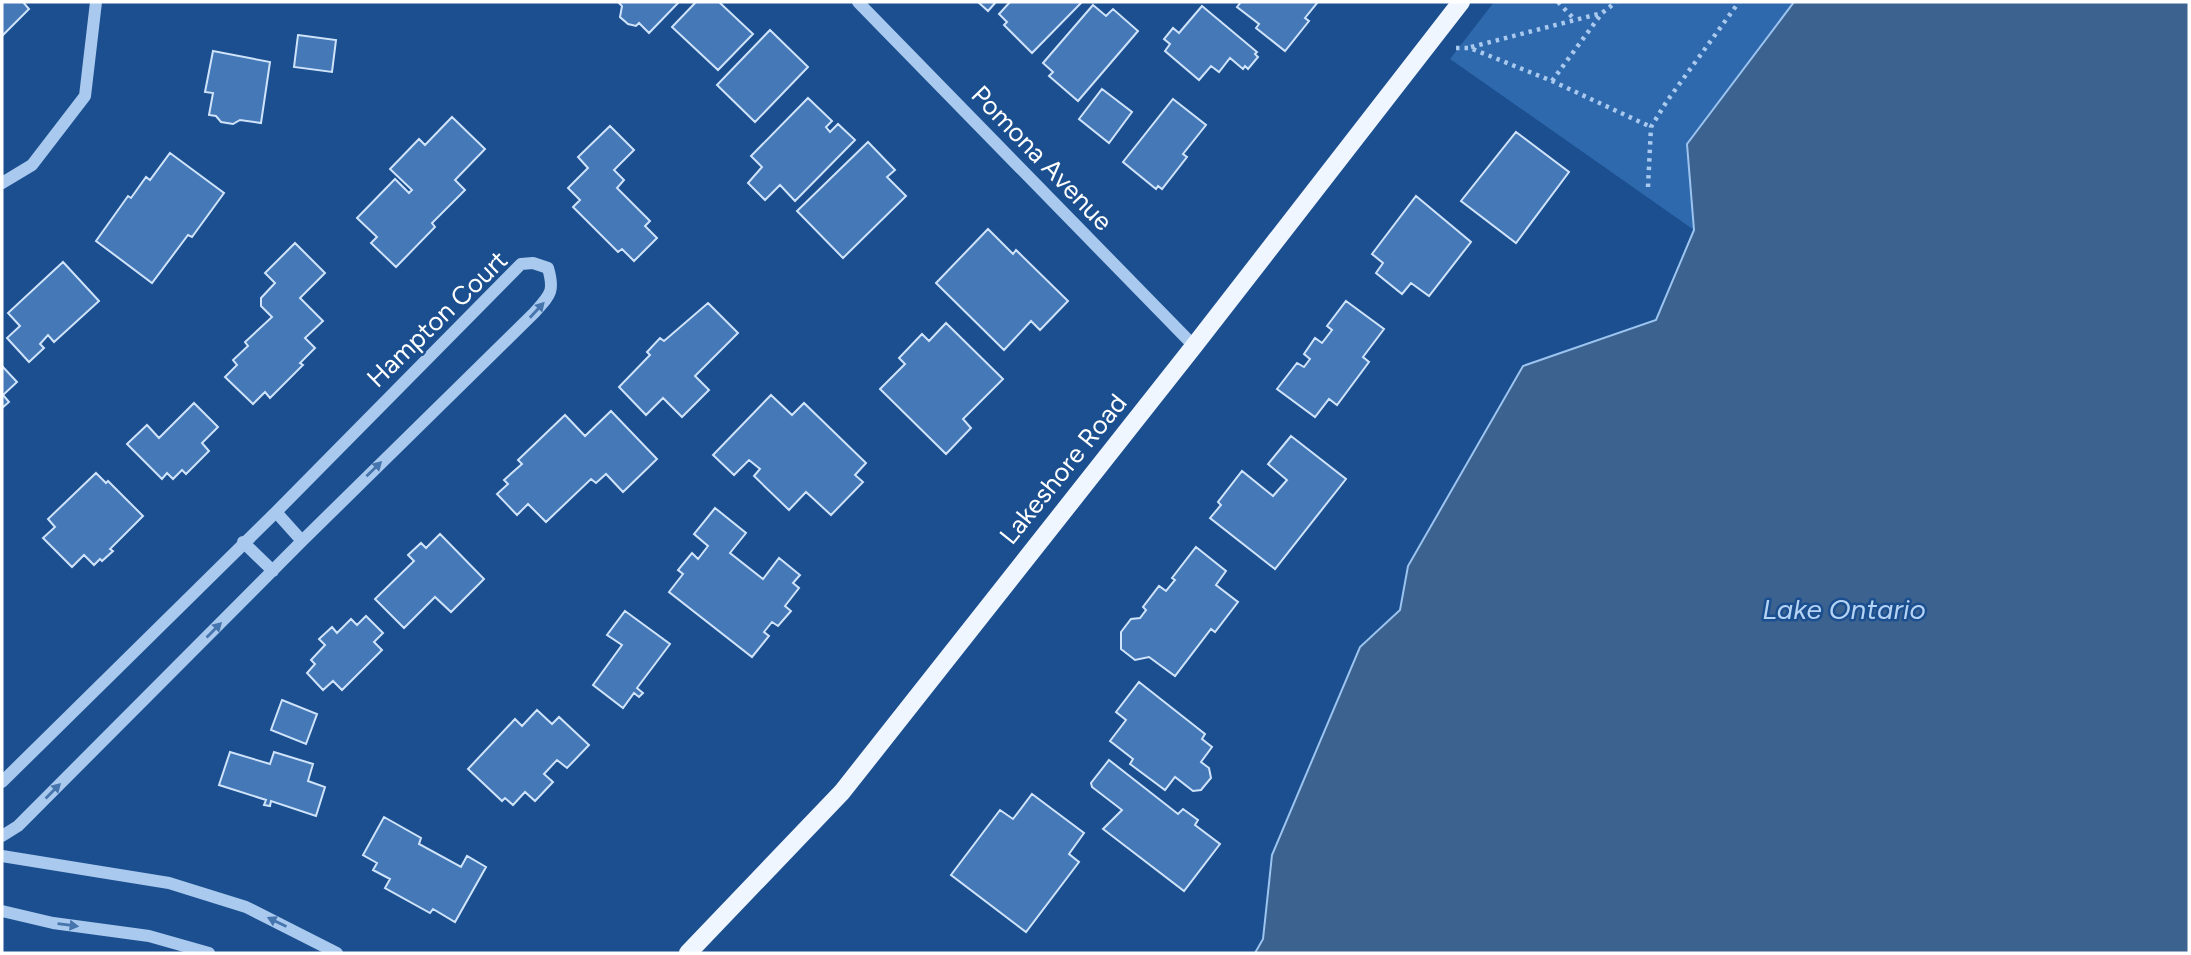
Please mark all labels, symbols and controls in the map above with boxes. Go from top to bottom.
street label: Pomona Avenue [965,79,1119,237]
street label: Hampton Court [360,244,514,394]
one-way arrow [528,302,544,319]
street label: Lakeshore Road [993,387,1133,551]
one-way arrow [366,461,383,478]
water label: Lake Ontario [1762,592,1926,626]
one-way arrow [205,622,222,639]
one-way arrow [45,783,61,799]
one-way arrow [267,916,287,928]
one-way arrow [58,920,80,931]

